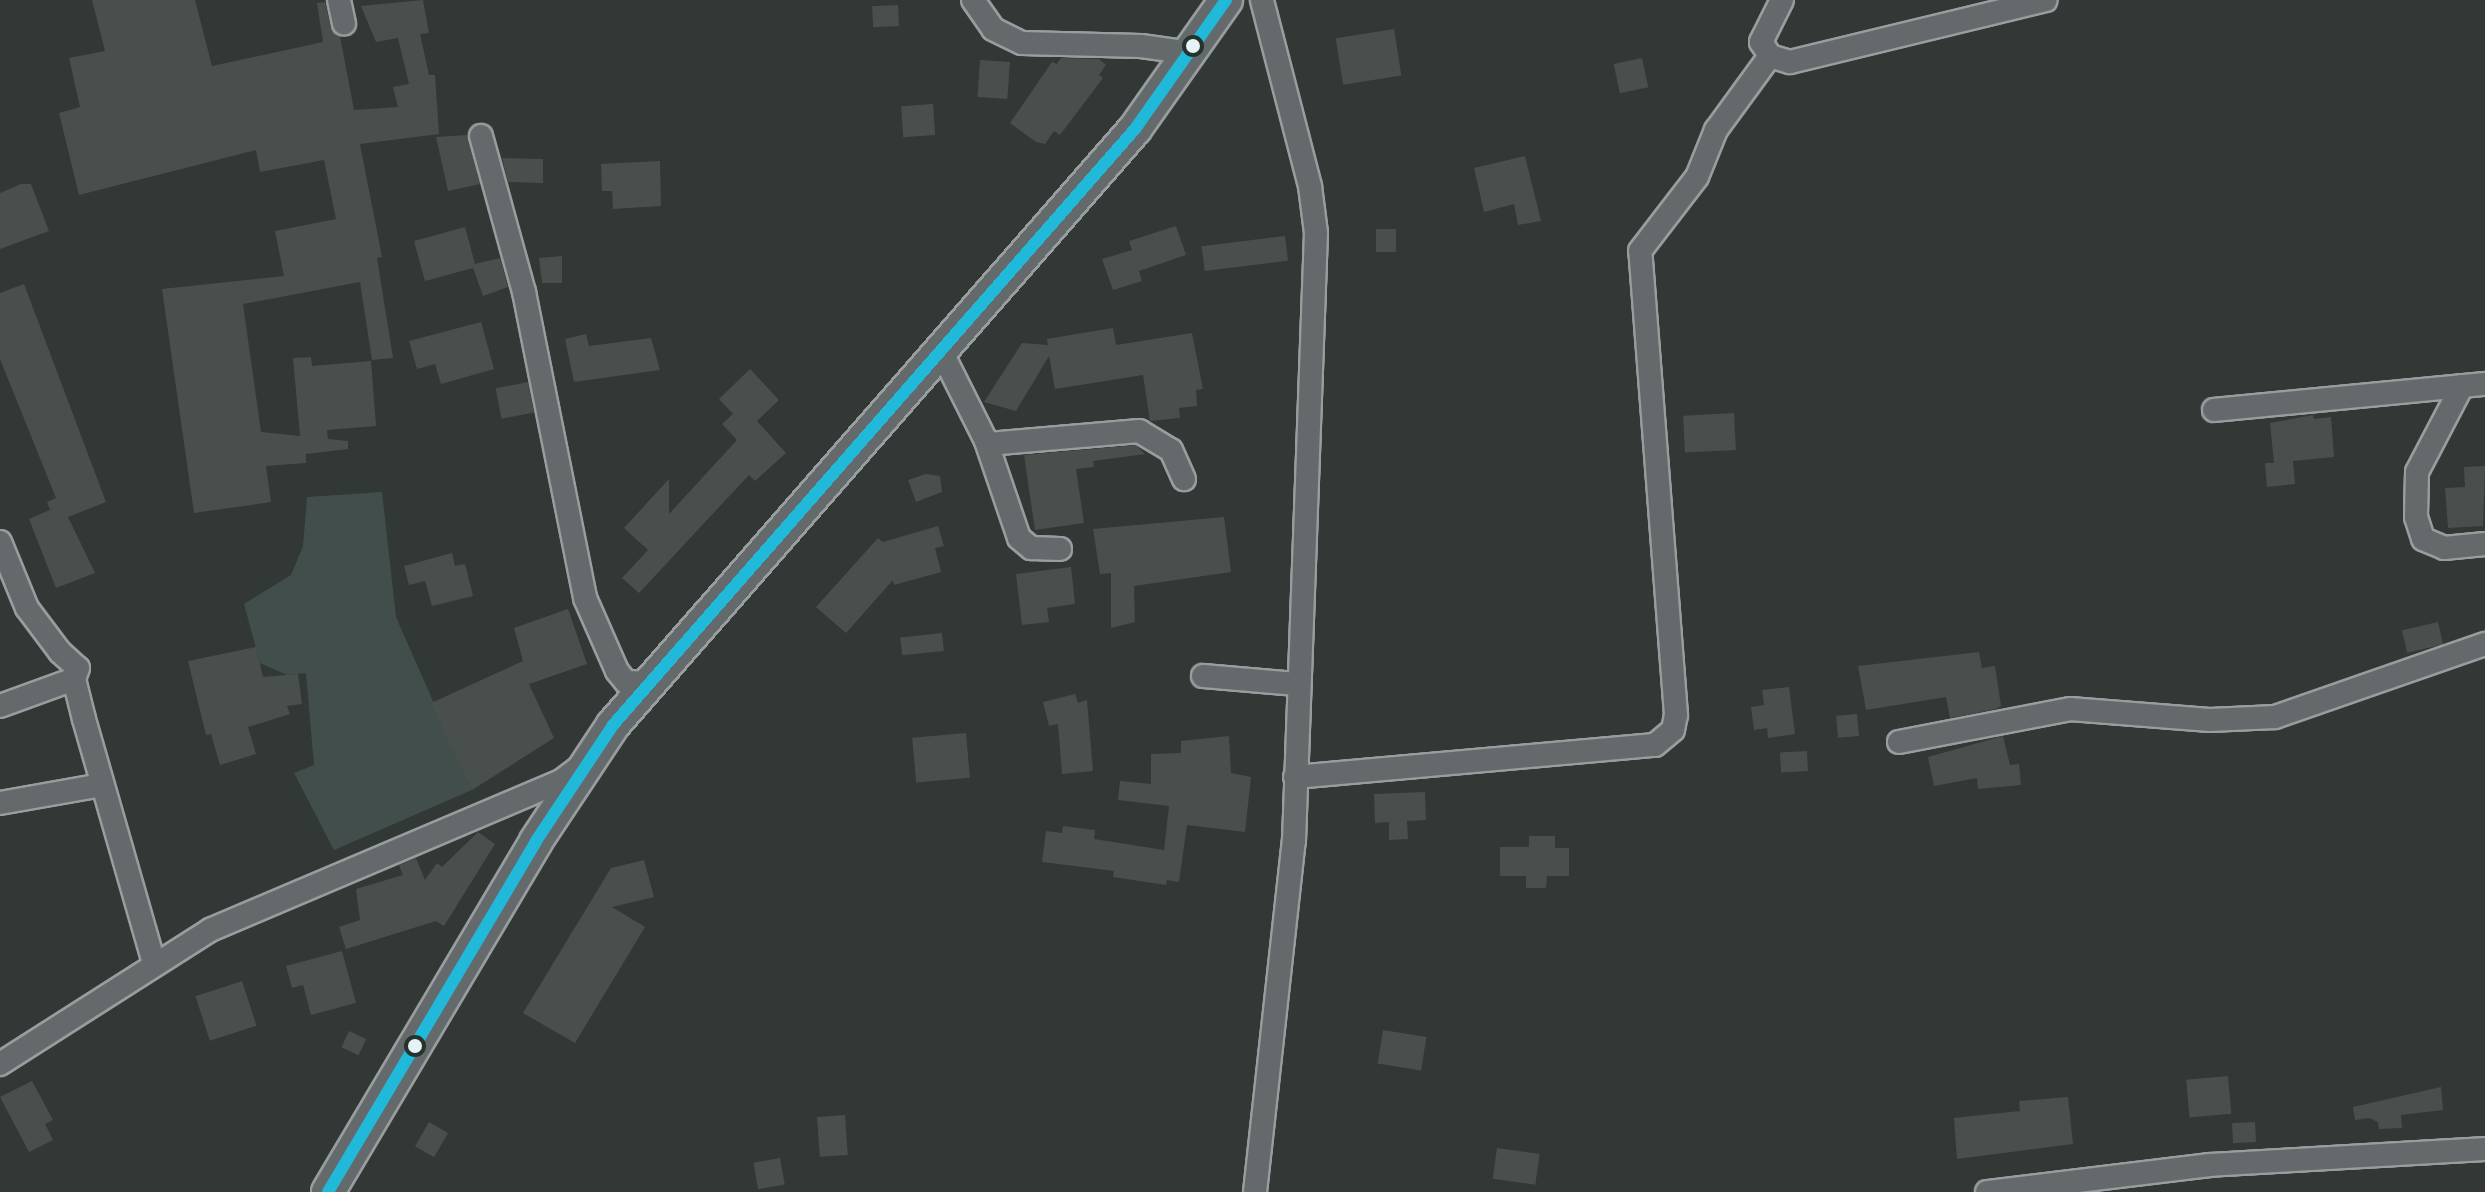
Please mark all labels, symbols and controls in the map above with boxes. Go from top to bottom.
unlabelled marker [1185,38,1201,54]
unlabelled marker [407,1038,423,1054]

